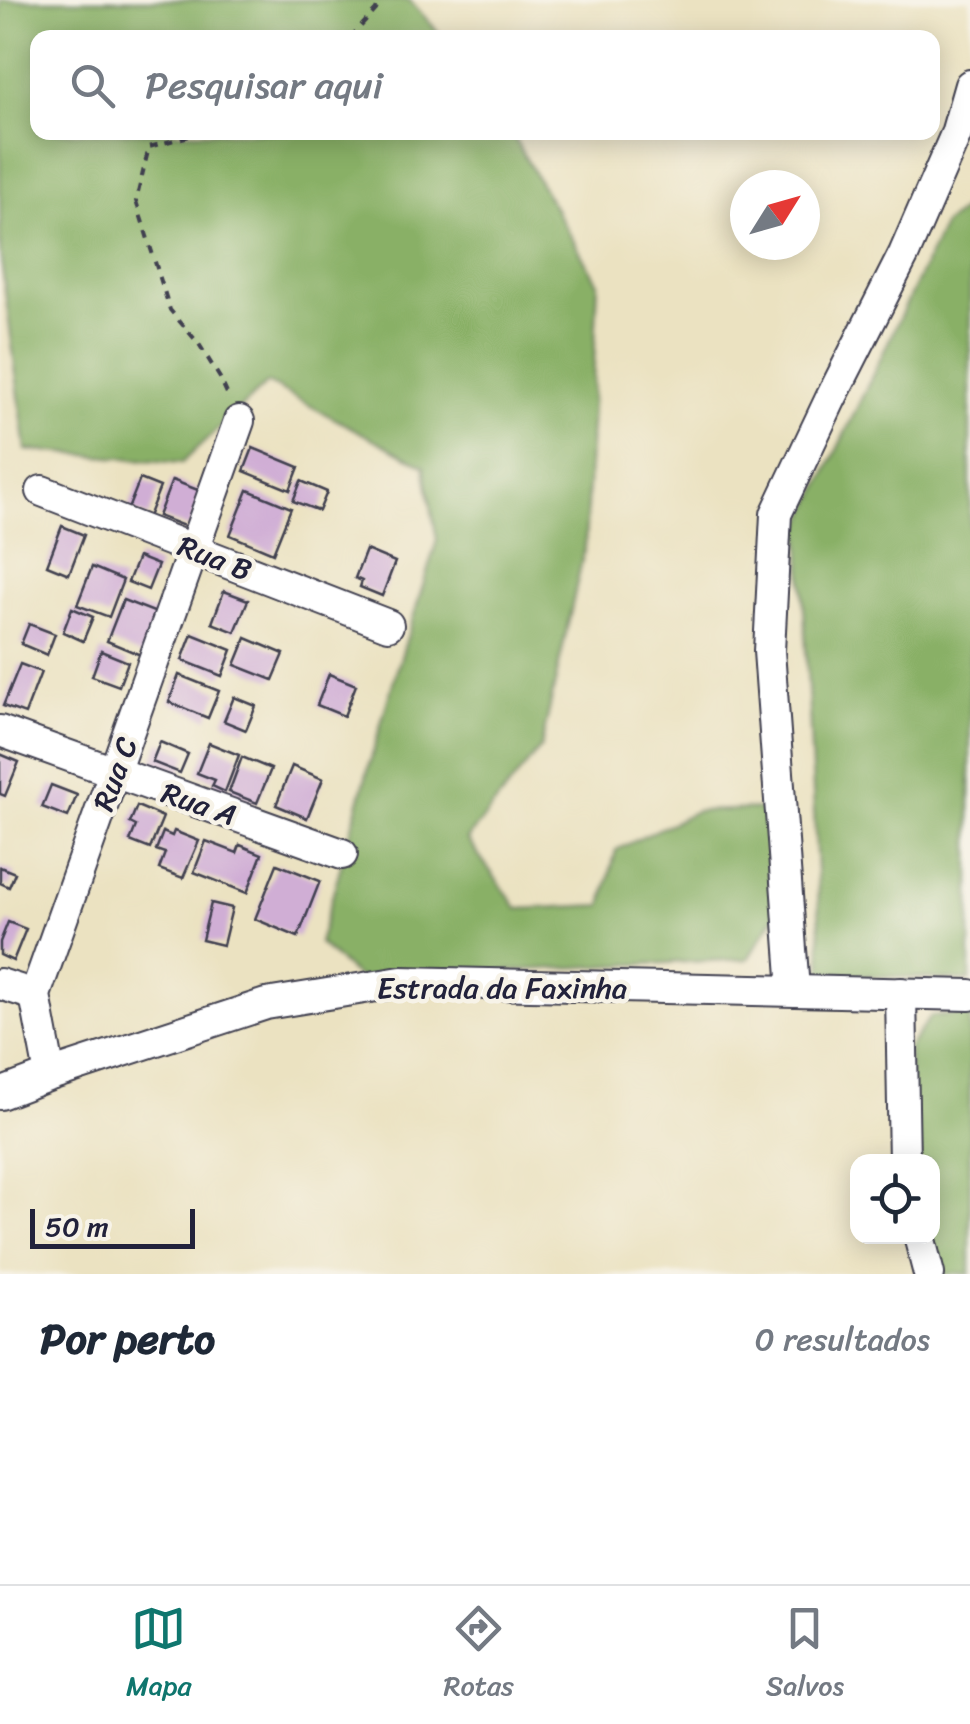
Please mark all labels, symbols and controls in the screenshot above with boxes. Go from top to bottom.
search box [30,30,940,140]
text: Pesquisar aqui [145,52,383,119]
icon: search [65,58,120,113]
north arrow [730,170,820,260]
street label: Rua B [170,519,260,597]
street label: Rua C [77,729,153,819]
street label: Rua A [154,766,244,842]
street label: Estrada da Faxinha [377,961,627,1015]
map controls [850,1154,940,1244]
button: locate [850,1154,940,1244]
text: 50 m [45,1202,109,1251]
scale bar [30,1204,195,1248]
text: Por perto [40,1302,215,1376]
text: 0 resultados [755,1311,930,1368]
tab: Mapa [126,1601,192,1710]
tab: Rotas [443,1601,514,1710]
tab: Salvos [766,1601,844,1710]

